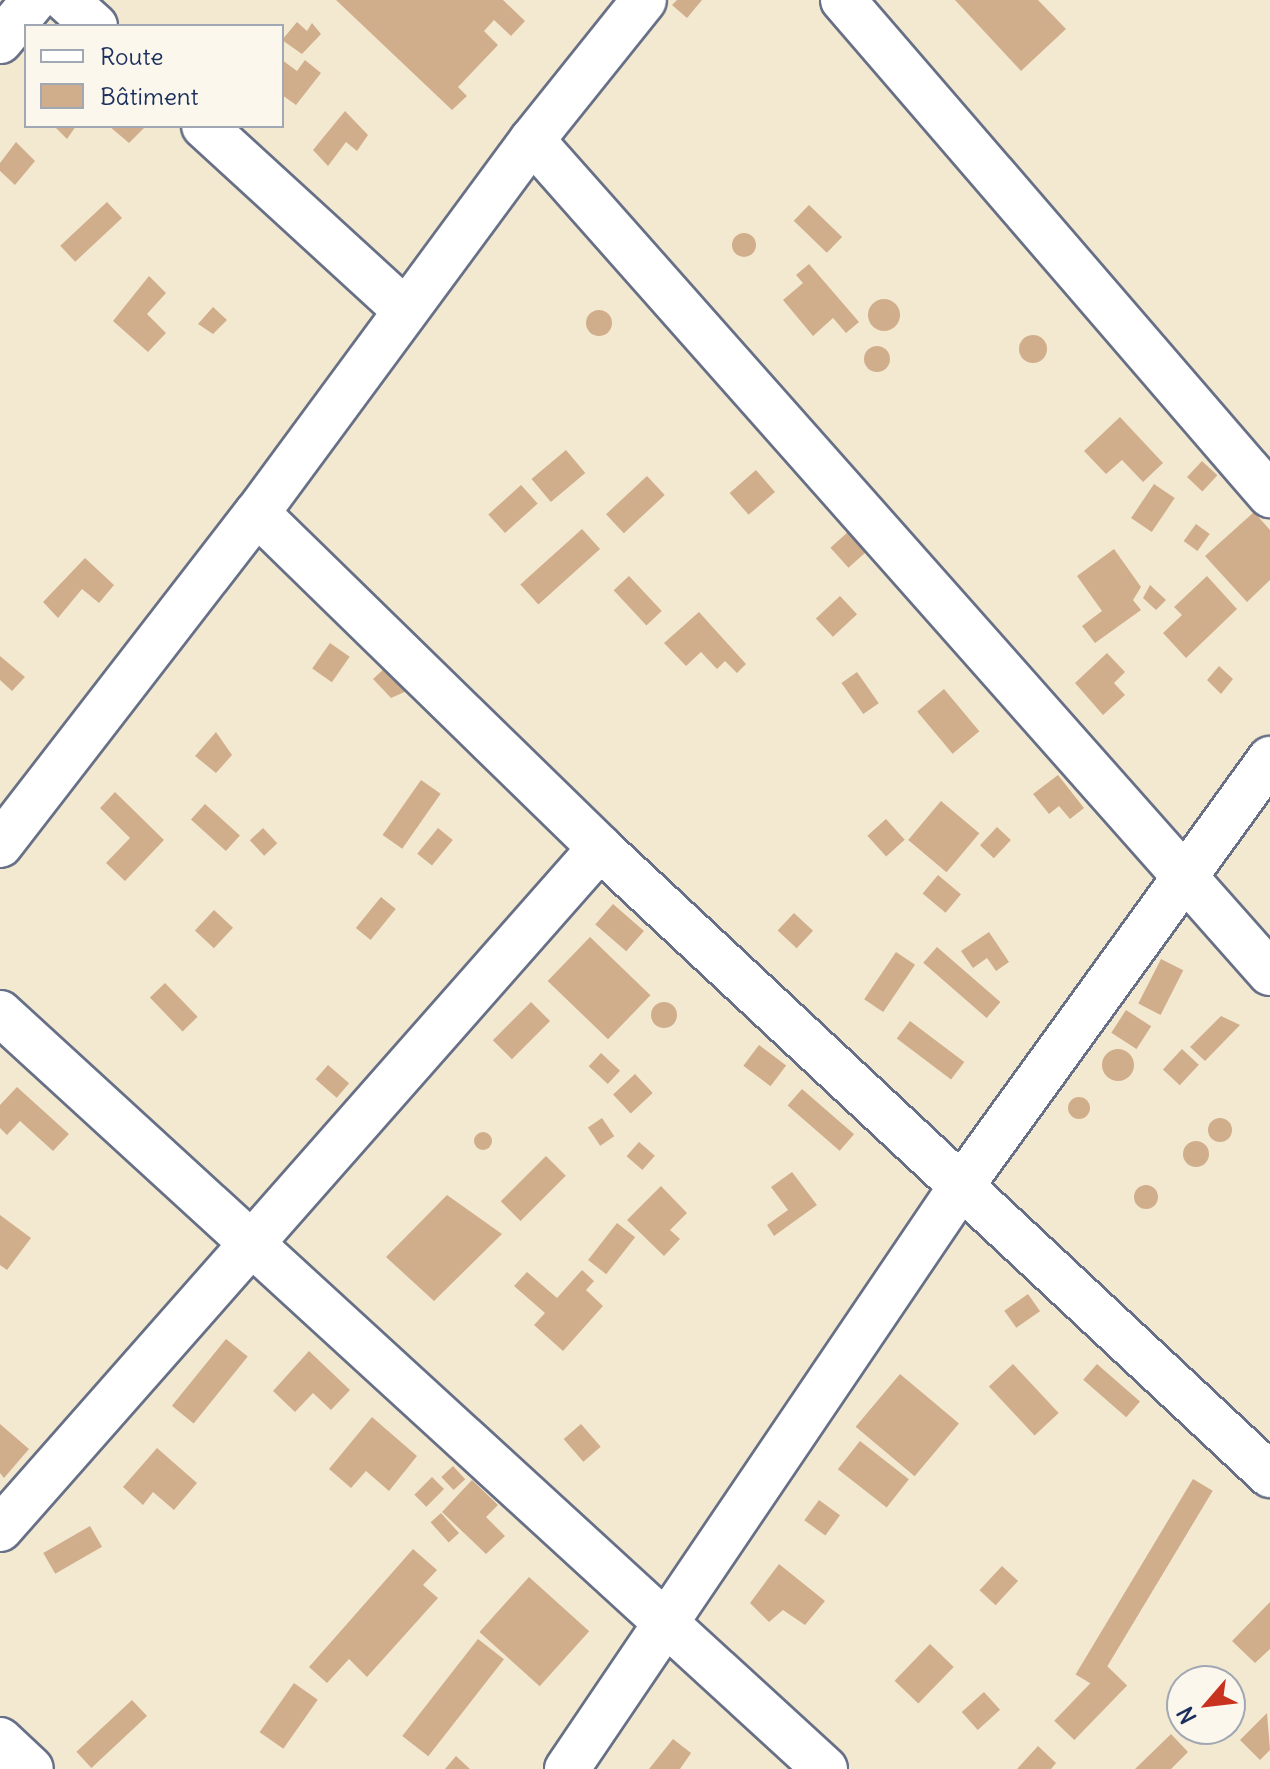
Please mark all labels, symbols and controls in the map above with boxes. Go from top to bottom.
legend [24,24,284,128]
text: Route [100,41,163,71]
text: Bâtiment [100,81,199,111]
north arrow [1166,1665,1246,1745]
text: N [1171,1702,1203,1729]

